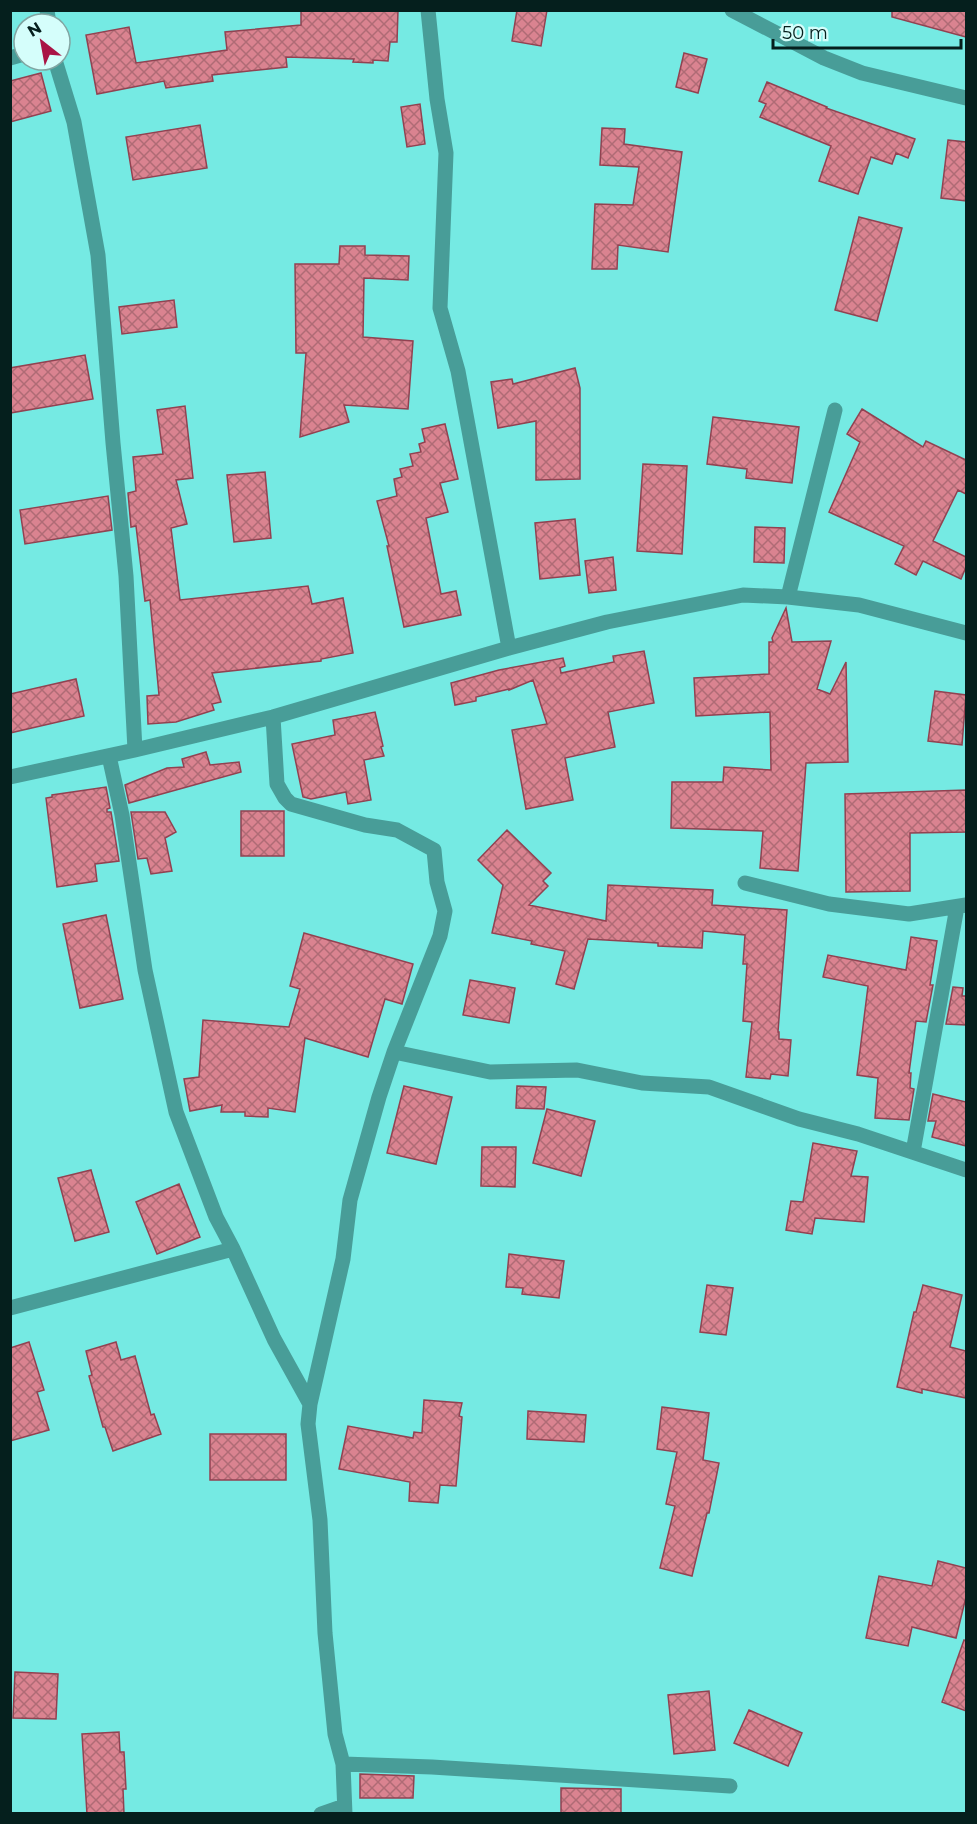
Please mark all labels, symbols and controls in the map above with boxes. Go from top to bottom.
north arrow [12,12,72,72]
scale bar [773,12,960,50]
text: N [24,18,45,41]
text: 50 m [782,22,828,44]

